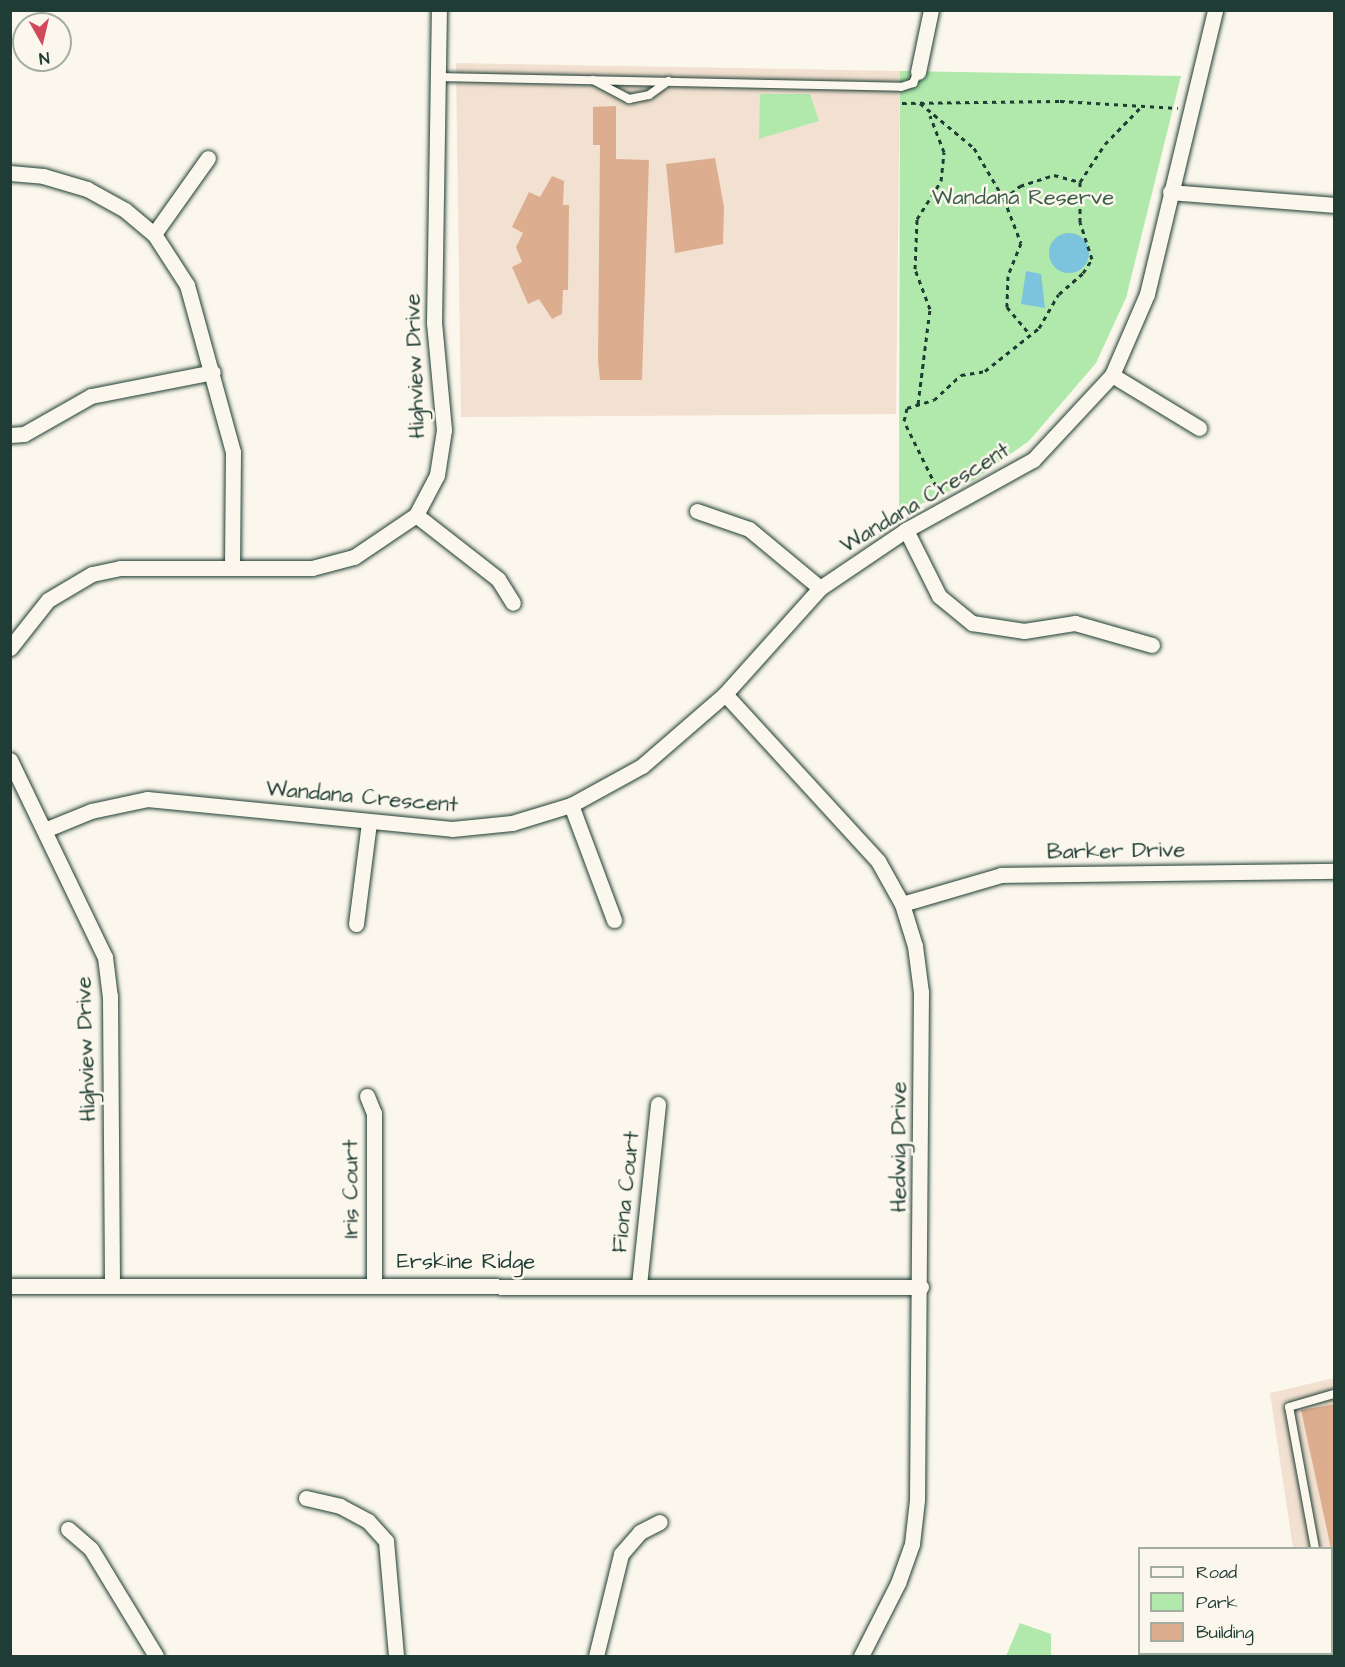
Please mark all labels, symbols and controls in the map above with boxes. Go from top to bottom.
north arrow [12,12,72,72]
text: N [38,46,51,69]
park label: Wandana Reserve [932,185,1114,211]
street label: Highview Drive [399,293,431,439]
street label: Wandana Crescent [836,437,1014,559]
street label: Wandana Crescent [265,775,459,819]
street label: Barker Drive [1047,837,1185,865]
street label: Highview Drive [70,976,102,1122]
street label: Hedwig Drive [886,1082,912,1212]
street label: Fiona Court [606,1130,646,1254]
street label: Iris Court [338,1140,364,1238]
street label: Erskine Ridge [397,1249,535,1275]
legend [1138,1547,1333,1655]
text: Road [1196,1560,1237,1585]
text: Park [1196,1590,1238,1615]
text: Building [1196,1620,1254,1645]

